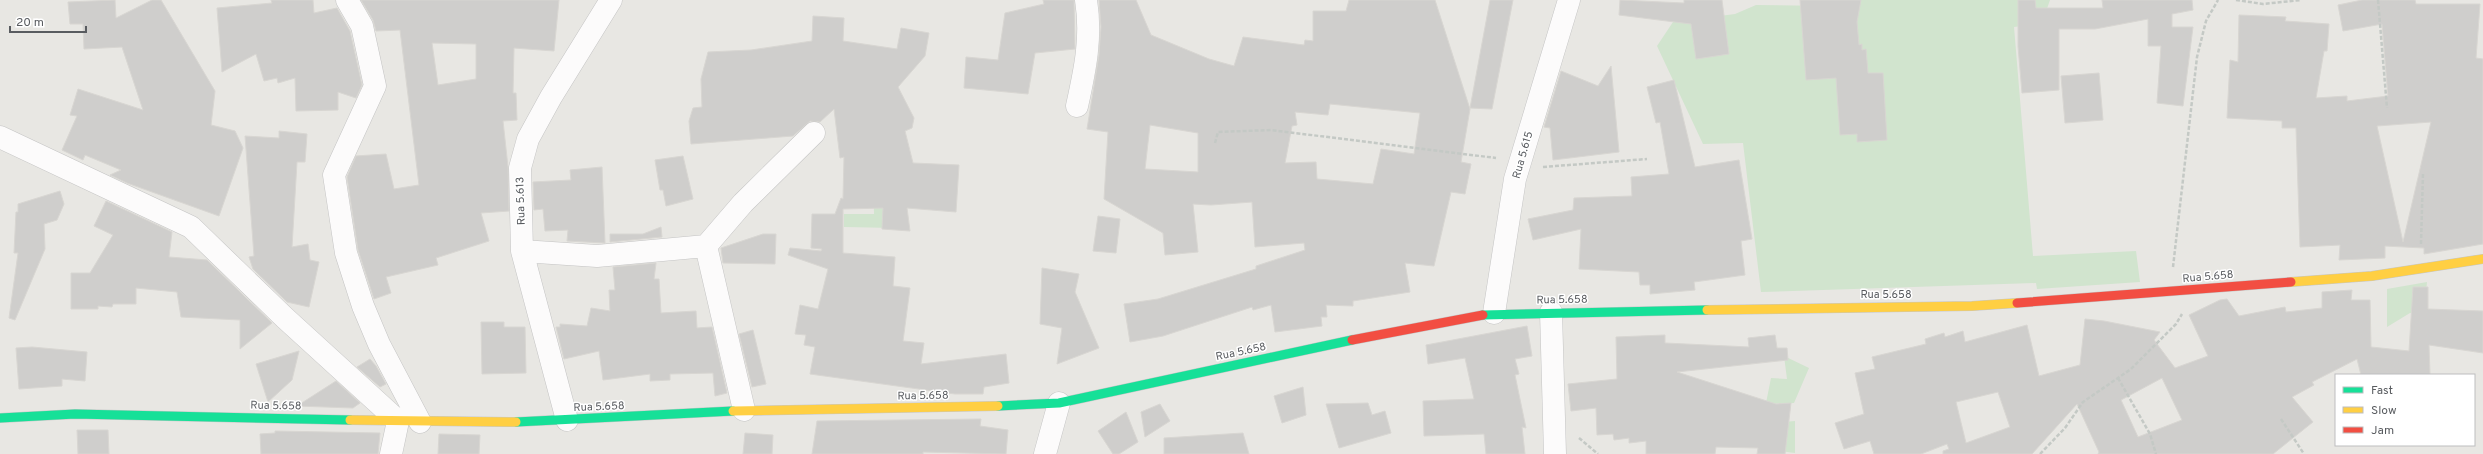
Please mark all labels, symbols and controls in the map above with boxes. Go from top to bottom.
scale bar [10,8,86,34]
text: 20 m [16,15,44,31]
street label: Rua 5.615 [1510,130,1536,180]
street label: Rua 5.613 [513,177,529,225]
street label: Rua 5.658 [2182,268,2234,286]
street label: Rua 5.658 [1860,288,1912,302]
street label: Rua 5.658 [1536,293,1588,307]
street label: Rua 5.658 [1214,340,1268,364]
legend [2335,374,2475,446]
text: Fast [2371,383,2393,399]
street label: Rua 5.658 [897,389,949,403]
street label: Rua 5.658 [250,399,302,413]
street label: Rua 5.658 [573,399,625,415]
text: Slow [2371,403,2397,419]
text: Jam [2371,423,2394,439]

